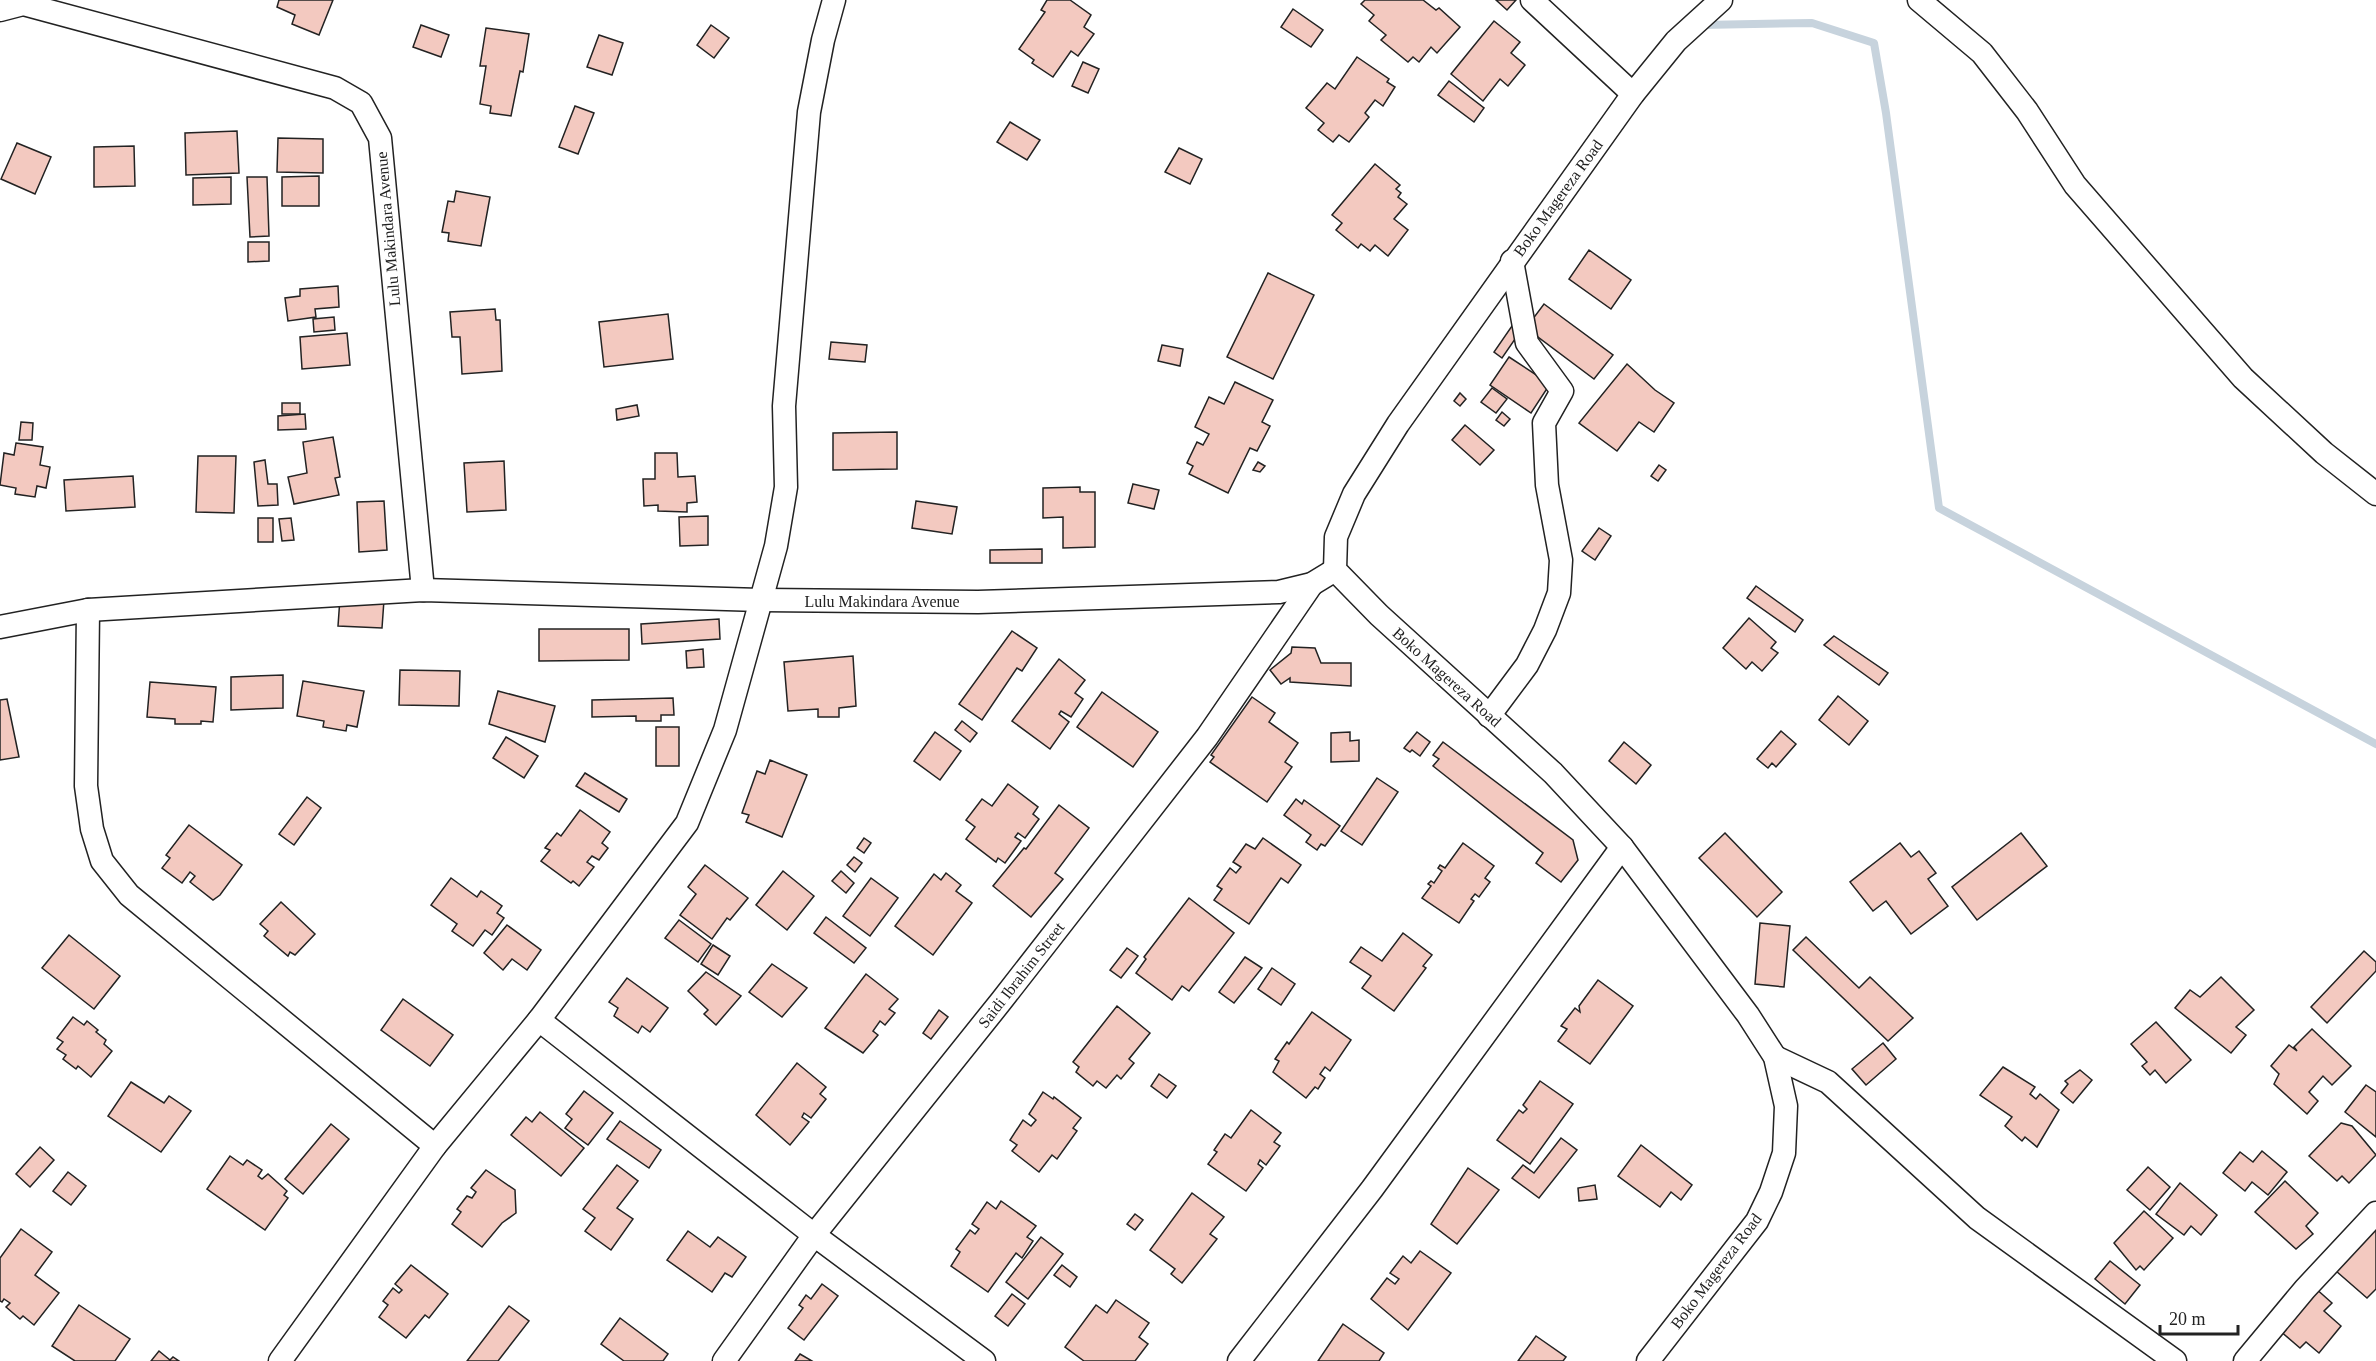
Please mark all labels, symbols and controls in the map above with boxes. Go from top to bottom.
street label: Boko Magereza Road [1510,137,1607,260]
street label: Lulu Makindara Avenue [373,151,403,307]
street label: Lulu Makindara Avenue [804,593,960,610]
street label: Boko Magereza Road [1389,624,1505,731]
street label: Saidi Ibrahim Street [975,919,1068,1031]
street label: Boko Magereza Road [1667,1210,1766,1332]
scale bar [2160,1298,2238,1336]
text: 20 m [2169,1309,2206,1329]

